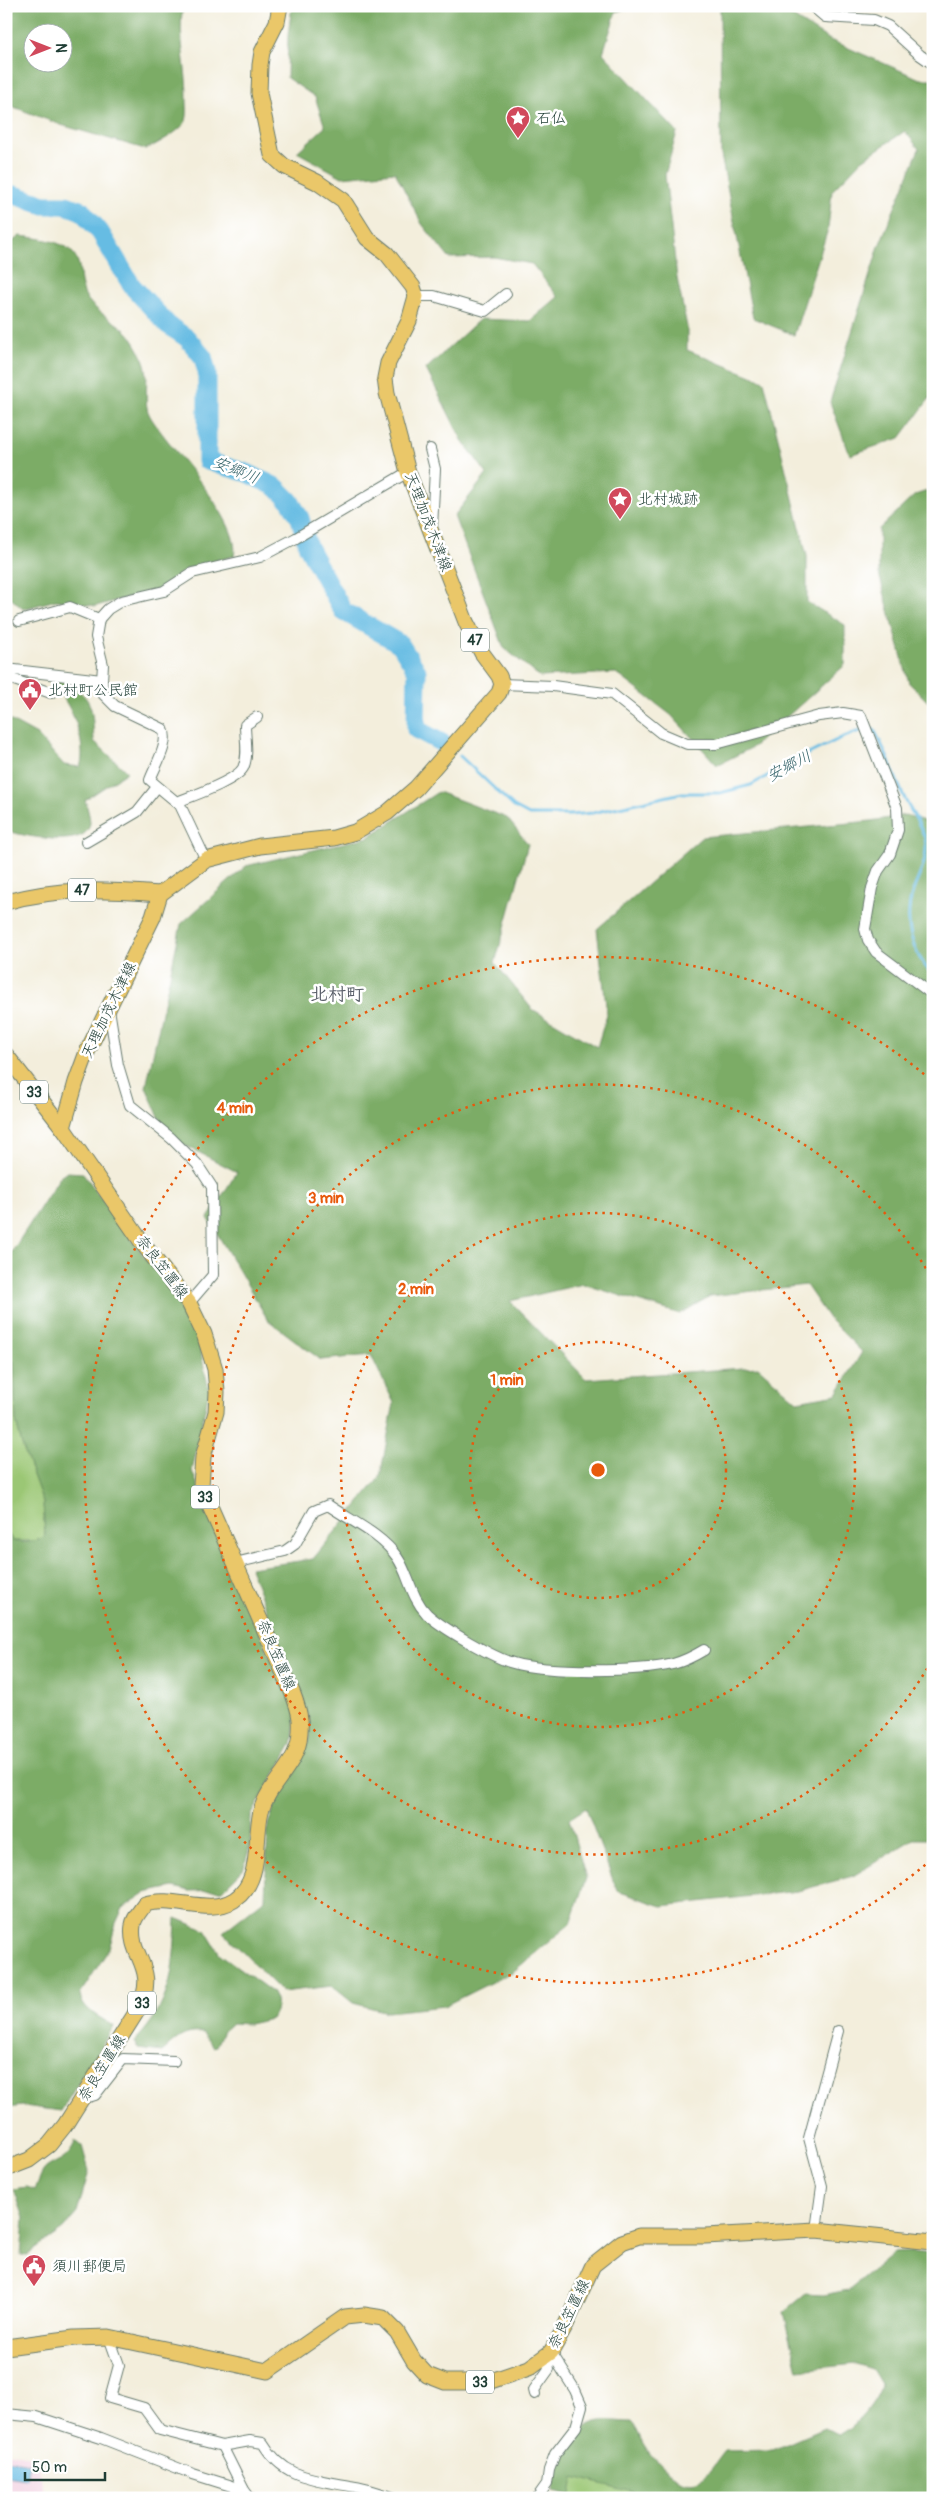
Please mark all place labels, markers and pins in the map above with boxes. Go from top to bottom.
place icon: 石仏 [505,105,531,139]
place label: 石仏 [536,109,566,128]
place icon: 北村城跡 [607,486,633,520]
place label: 北村城跡 [638,490,698,509]
public building icon: 北村町公民館 [17,677,43,711]
place label: 北村町公民館 [48,681,138,700]
centre of rings [589,1461,607,1479]
public building icon: 須川郵便局 [21,2253,47,2287]
place label: 須川郵便局 [52,2257,127,2276]

